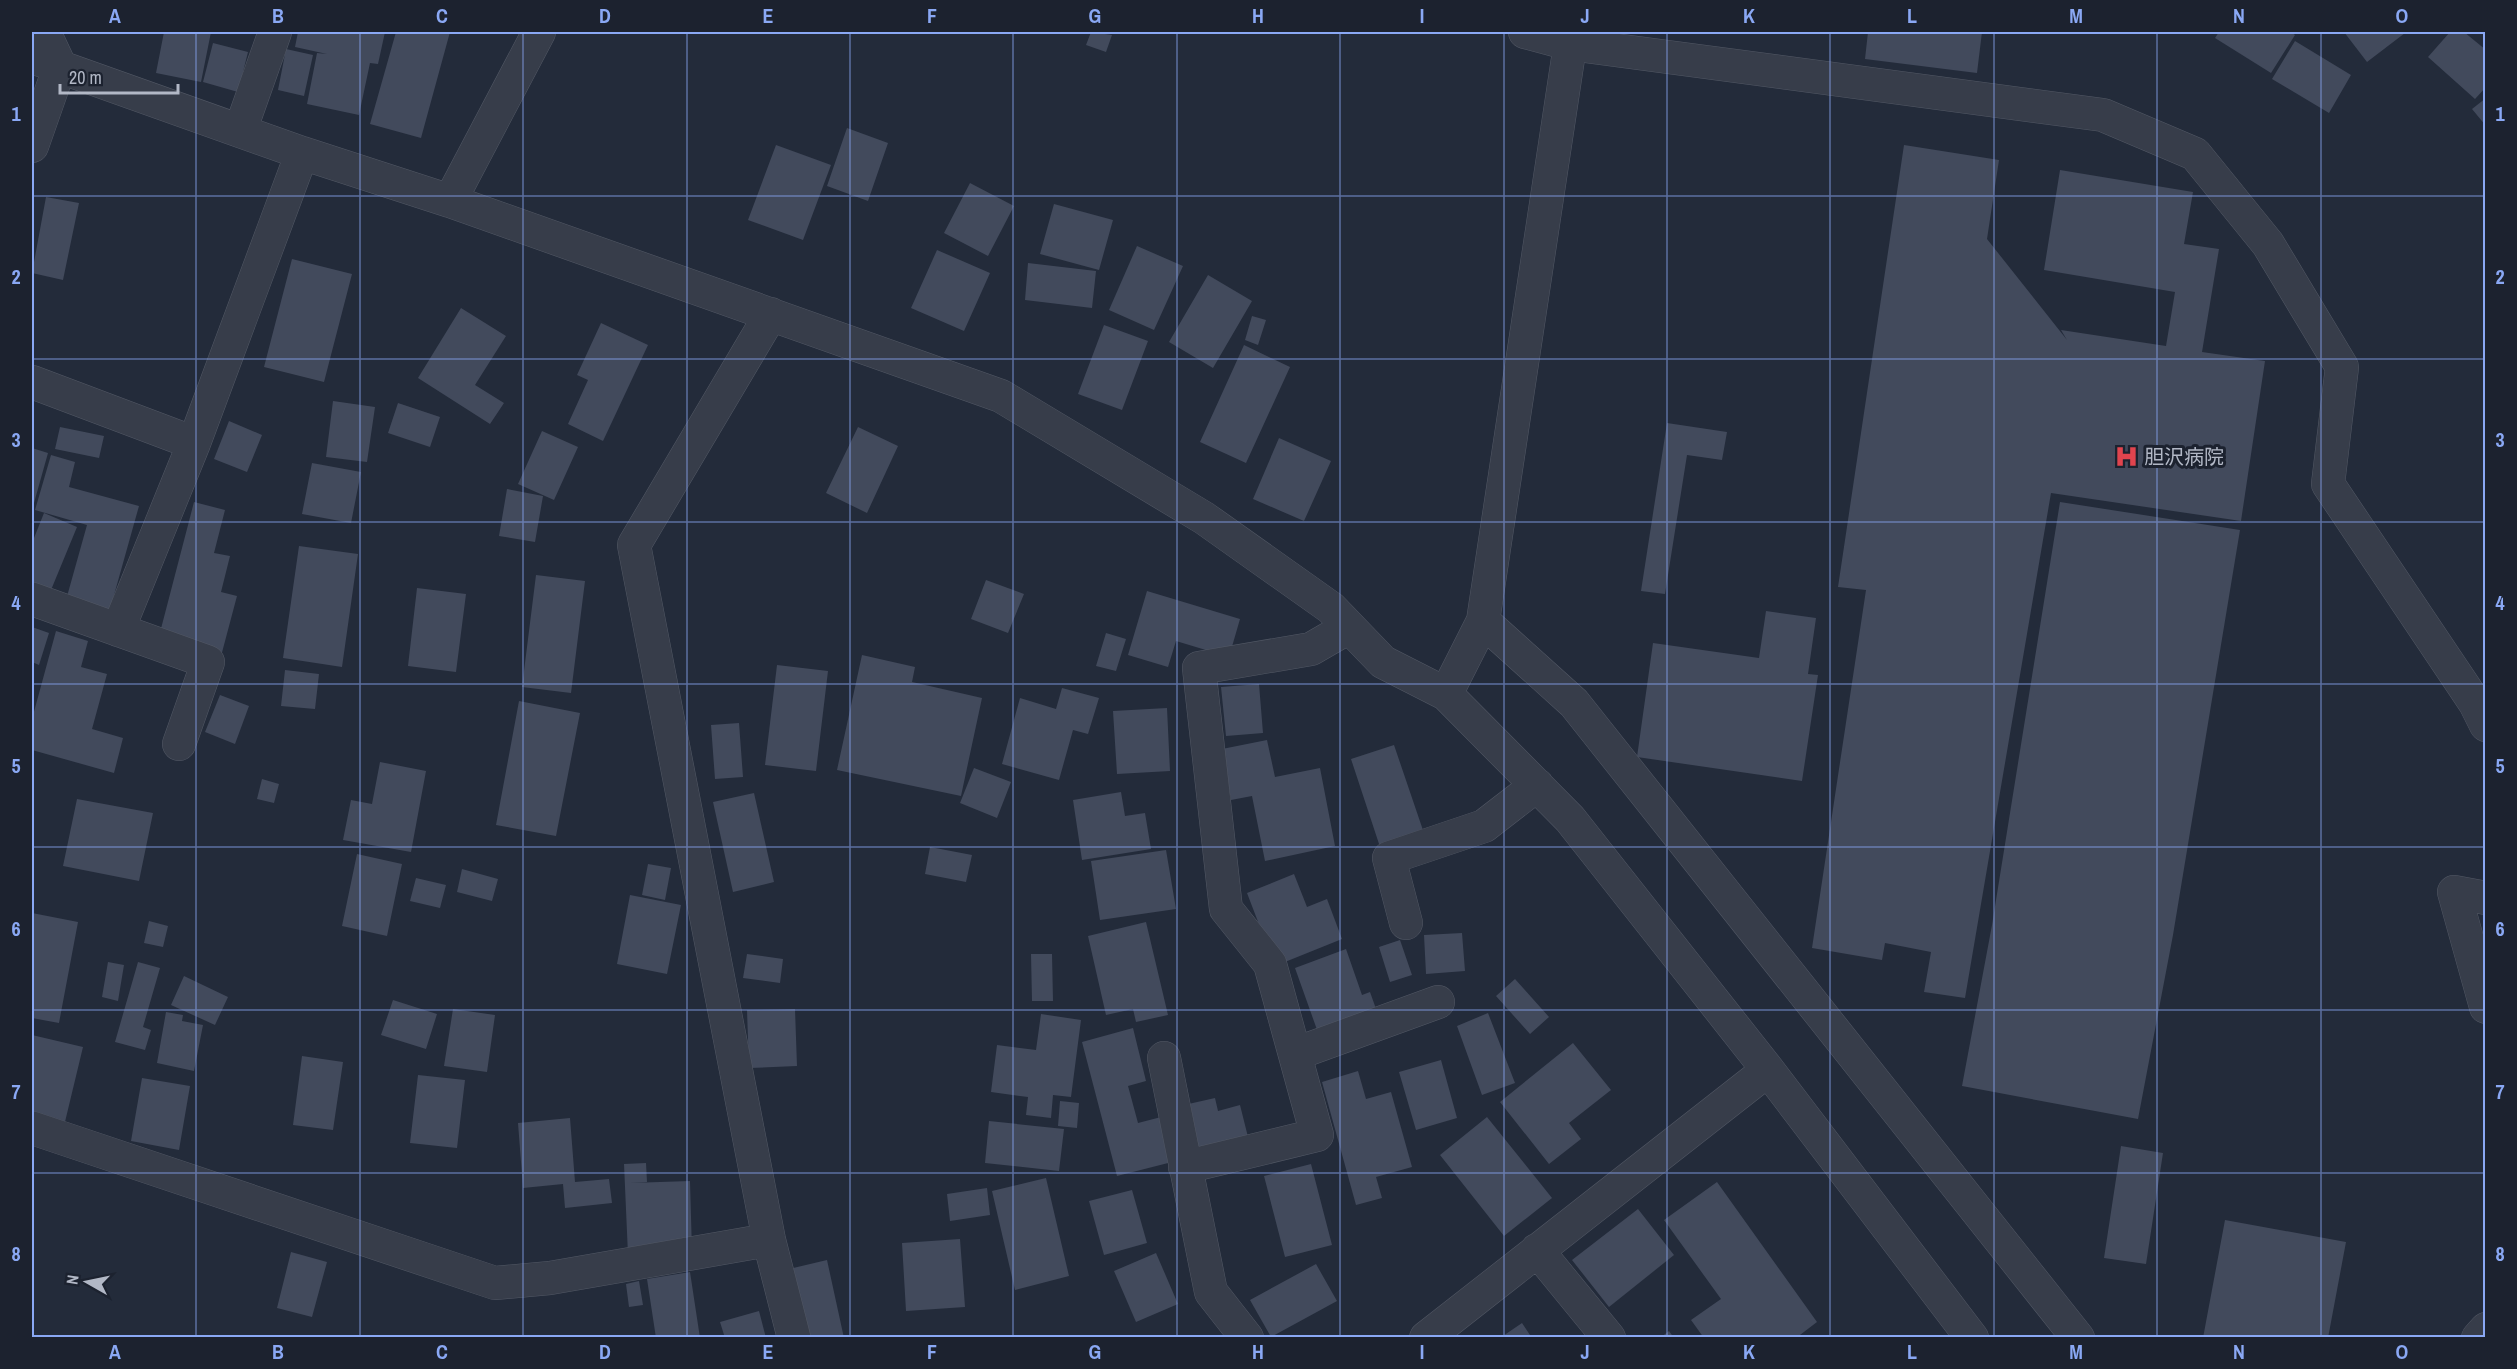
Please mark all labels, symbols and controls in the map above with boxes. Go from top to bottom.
text: A [109,2,121,29]
text: B [272,2,284,29]
text: C [436,2,448,29]
text: D [599,2,611,29]
text: E [763,2,774,29]
text: F [927,2,937,29]
text: G [1089,2,1101,29]
text: H [1252,2,1264,29]
text: I [1420,2,1424,29]
text: J [1580,2,1590,29]
text: K [1743,2,1755,29]
text: L [1907,2,1917,29]
text: M [2069,2,2083,29]
text: N [2233,2,2245,29]
text: O [2396,2,2409,29]
scale bar [60,57,178,95]
text: 20 m [69,65,102,90]
text: 1 [11,100,21,127]
text: 1 [2495,100,2505,127]
text: 2 [11,263,21,290]
text: 2 [2495,263,2505,290]
text: 3 [11,426,21,453]
text: 3 [2495,426,2505,453]
place label: 胆沢病院 [2144,443,2224,470]
hospital icon: 胆沢病院 [2113,444,2139,470]
text: 4 [11,589,21,616]
text: 4 [2495,589,2505,616]
text: 5 [11,752,21,779]
text: 5 [2495,752,2505,779]
text: 6 [11,915,21,942]
text: 6 [2495,915,2505,942]
text: 7 [11,1078,21,1105]
text: 7 [2495,1078,2505,1105]
text: 8 [11,1240,21,1267]
text: 8 [2495,1240,2505,1267]
north arrow [57,1252,117,1312]
text: N [61,1273,84,1286]
text: A [109,1338,121,1365]
text: B [272,1338,284,1365]
text: C [436,1338,448,1365]
text: D [599,1338,611,1365]
text: E [763,1338,774,1365]
text: F [927,1338,937,1365]
text: G [1089,1338,1101,1365]
text: H [1252,1338,1264,1365]
text: I [1420,1338,1424,1365]
text: J [1580,1338,1590,1365]
text: K [1743,1338,1755,1365]
text: L [1907,1338,1917,1365]
text: M [2069,1338,2083,1365]
text: N [2233,1338,2245,1365]
text: O [2396,1338,2409,1365]

